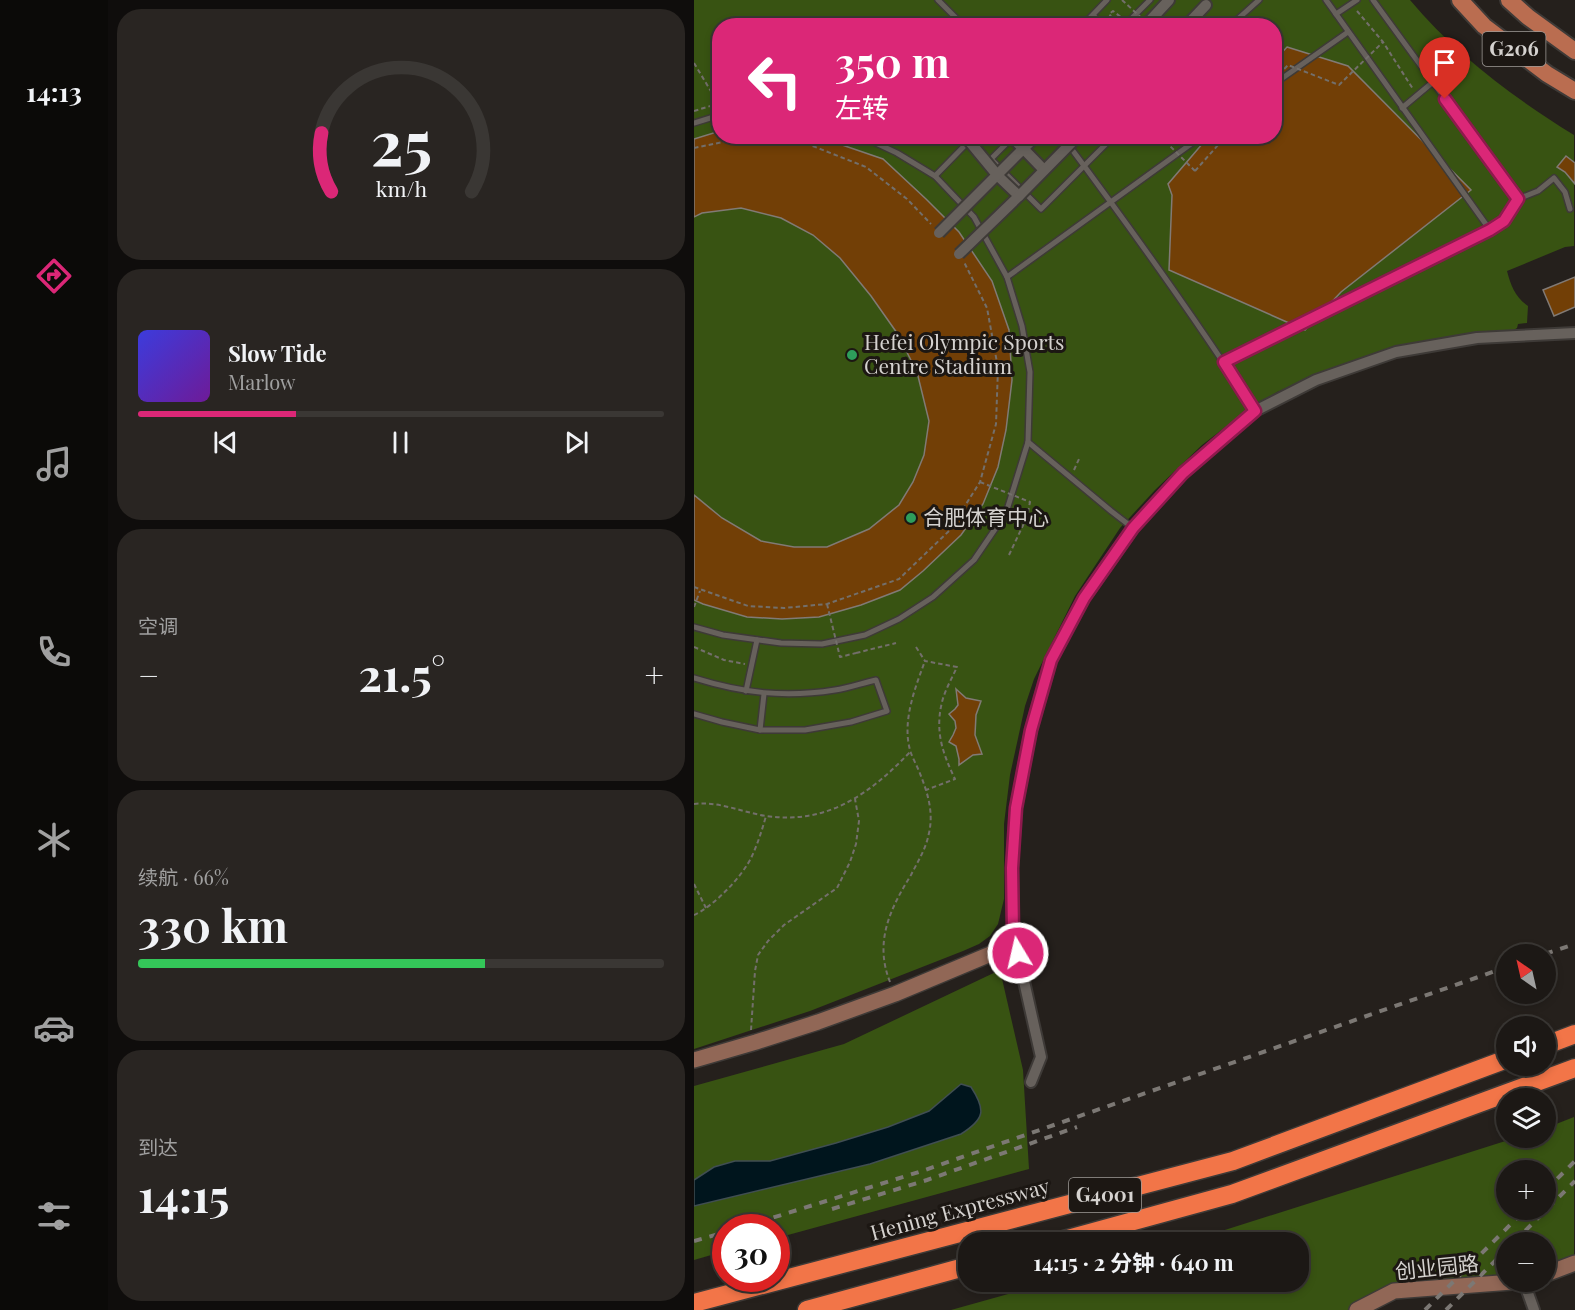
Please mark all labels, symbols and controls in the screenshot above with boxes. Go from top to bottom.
road number: G206 [1482,32,1546,66]
text: 350 m [835,33,950,89]
pin [1419,37,1470,99]
icon: left [736,42,814,120]
icon: arrive [1428,46,1461,79]
text: 14:13 [26,73,82,109]
text: 左转 [835,89,889,125]
text: 25 [370,98,432,182]
text: km/h [375,174,427,202]
icon: directions [33,255,75,297]
place label: Hefei Olympic Sports Centre Stadium [864,327,1064,379]
text: Slow Tide [228,338,327,368]
marker: Hefei Olympic Sports Centre Stadium [845,348,859,362]
text: Marlow [228,368,296,395]
icon: previous [209,426,242,459]
icon: pause [384,426,417,459]
icon: next [560,426,593,459]
icon: music [33,443,75,485]
place label: 合肥体育中心 [923,502,1049,530]
marker: 合肥体育中心 [904,511,918,525]
text: 空调 [138,612,178,639]
icon: phone [33,631,75,673]
text: 21.5° [359,643,445,703]
text: − [138,652,159,696]
text: + [645,652,664,696]
icon: climate [33,819,75,861]
text: 续航 · 66% [138,863,229,890]
text: 330 km [138,894,288,954]
position arrow [986,921,1050,985]
north arrow [1496,944,1556,1004]
map controls [1496,944,1556,1292]
icon: car [33,1007,75,1049]
button: sound [1496,1016,1556,1076]
button: layers [1496,1088,1556,1148]
text: 到达 [138,1133,178,1160]
button: + [1496,1160,1556,1220]
text: 14:15 [138,1164,229,1224]
street label: Hening Expressway [867,1171,1053,1245]
road number: G4001 [1069,1178,1141,1212]
icon: filters [33,1195,75,1237]
speed limit sign: 30 [712,1214,790,1292]
button: − [1496,1232,1556,1292]
text: 14:15 · 2 分钟 · 640 m [1033,1247,1234,1277]
street label: 创业园路 [1394,1248,1480,1284]

